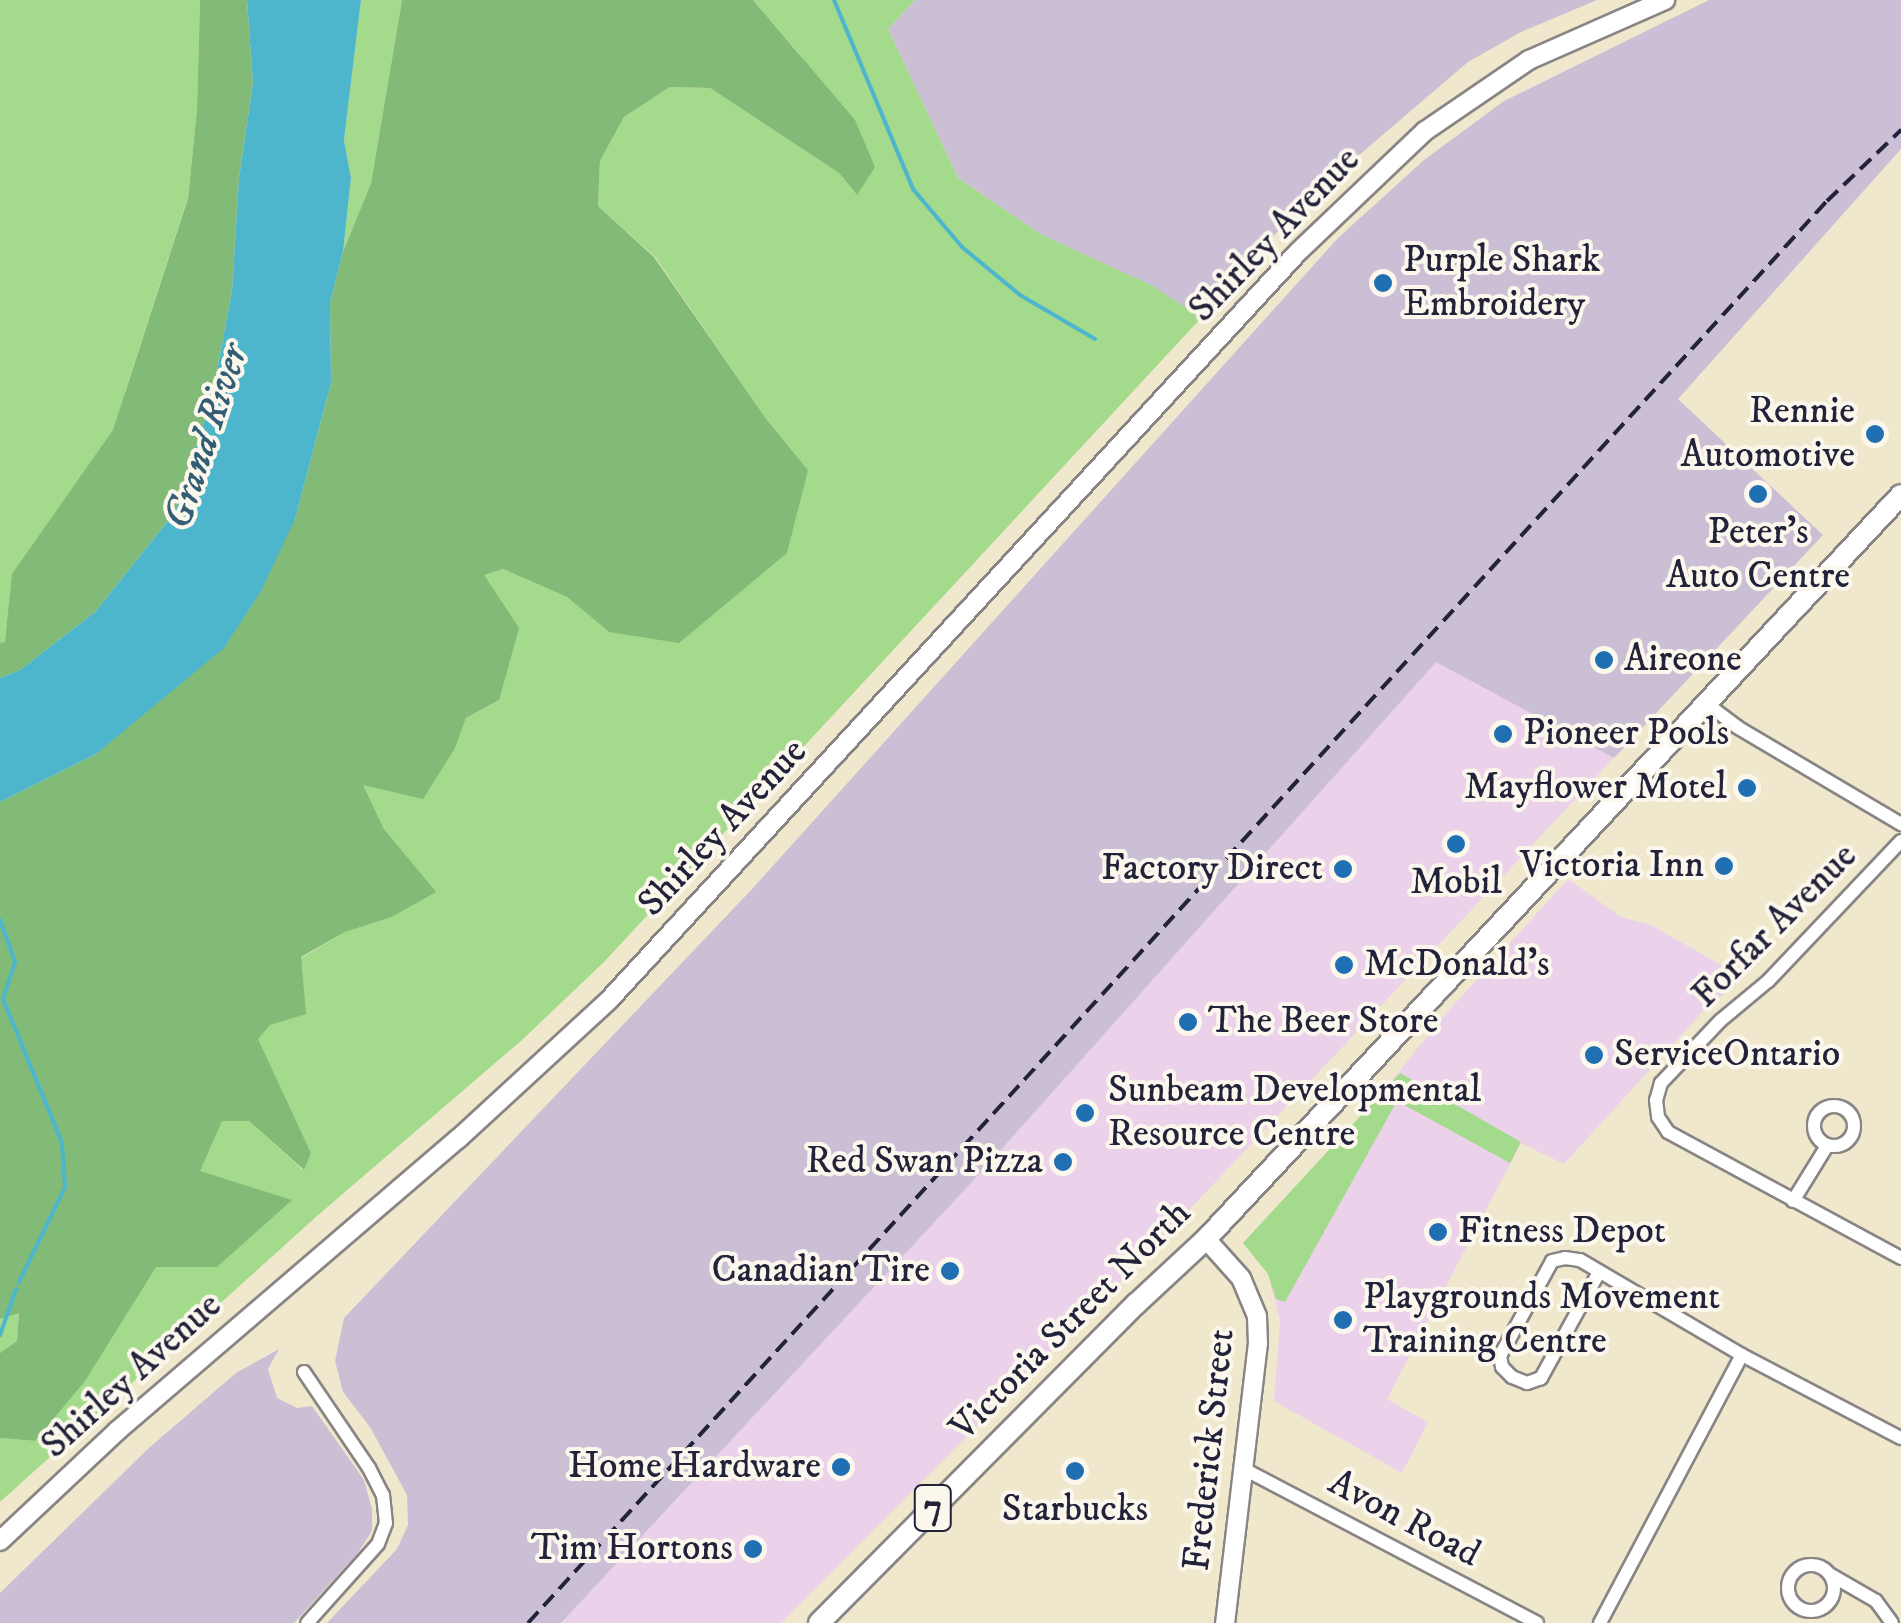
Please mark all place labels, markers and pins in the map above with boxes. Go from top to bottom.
place label: Purple Shark Embroidery [1403,238,1600,328]
marker: Purple Shark Embroidery [1372,272,1394,294]
place label: Rennie Automotive [1681,389,1855,478]
marker: Rennie Automotive [1864,423,1886,445]
marker: Peter's Auto Centre [1747,483,1769,505]
place label: Peter's Auto Centre [1666,510,1850,600]
place label: Aireone [1624,637,1742,683]
marker: Aireone [1593,649,1615,671]
place label: Pioneer Pools [1523,711,1729,757]
marker: Pioneer Pools [1492,723,1514,745]
place label: Mayflower Motel [1464,765,1727,811]
marker: Mayflower Motel [1736,777,1758,799]
marker: Mobil [1445,833,1467,855]
place label: Victoria Inn [1520,843,1704,889]
place label: Factory Direct [1101,846,1323,892]
marker: Victoria Inn [1713,855,1735,877]
marker: Factory Direct [1332,858,1354,880]
place label: Mobil [1410,860,1502,906]
place label: McDonald's [1364,942,1550,988]
marker: McDonald's [1333,954,1355,976]
place label: The Beer Store [1208,999,1439,1045]
marker: The Beer Store [1177,1011,1199,1033]
place label: ServiceOntario [1614,1032,1840,1078]
marker: ServiceOntario [1583,1044,1605,1066]
place label: Sunbeam Developmental Resource Centre [1108,1068,1481,1158]
marker: Sunbeam Developmental Resource Centre [1072,1100,1098,1126]
place label: Red Swan Pizza [806,1139,1043,1185]
marker: Red Swan Pizza [1052,1151,1074,1173]
place label: Fitness Depot [1458,1209,1666,1255]
marker: Fitness Depot [1427,1221,1449,1243]
place label: Canadian Tire [711,1248,930,1294]
marker: Canadian Tire [939,1260,961,1282]
place label: Playgrounds Movement Training Centre [1363,1275,1720,1365]
marker: Playgrounds Movement Training Centre [1332,1309,1354,1331]
place label: Home Hardware [568,1444,821,1490]
marker: Home Hardware [830,1456,852,1478]
marker: Starbucks [1064,1460,1086,1482]
place label: Starbucks [1002,1487,1148,1533]
place label: Tim Hortons [531,1526,733,1572]
marker: Tim Hortons [742,1538,764,1560]

